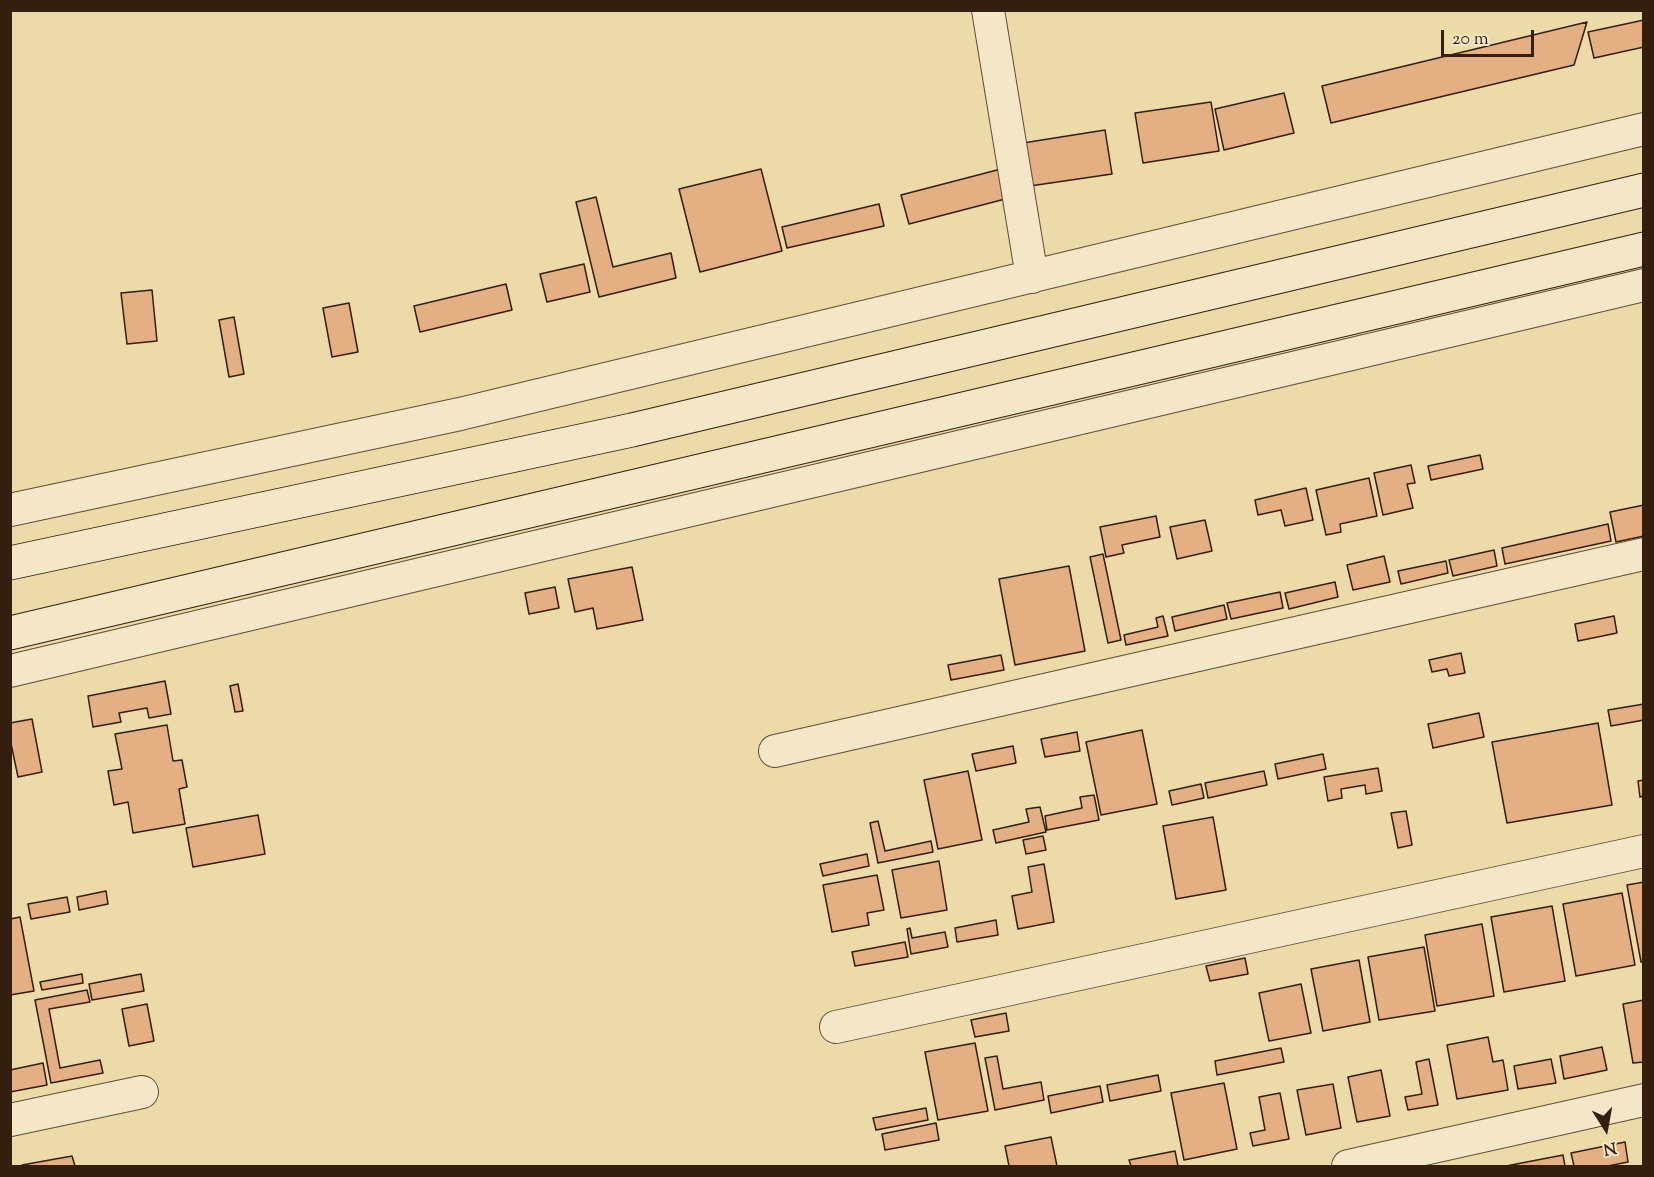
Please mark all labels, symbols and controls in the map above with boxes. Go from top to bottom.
scale bar [1444,18,1537,56]
text: 20 m [1452,27,1489,53]
north arrow [1576,1099,1636,1159]
text: N [1601,1135,1618,1160]

